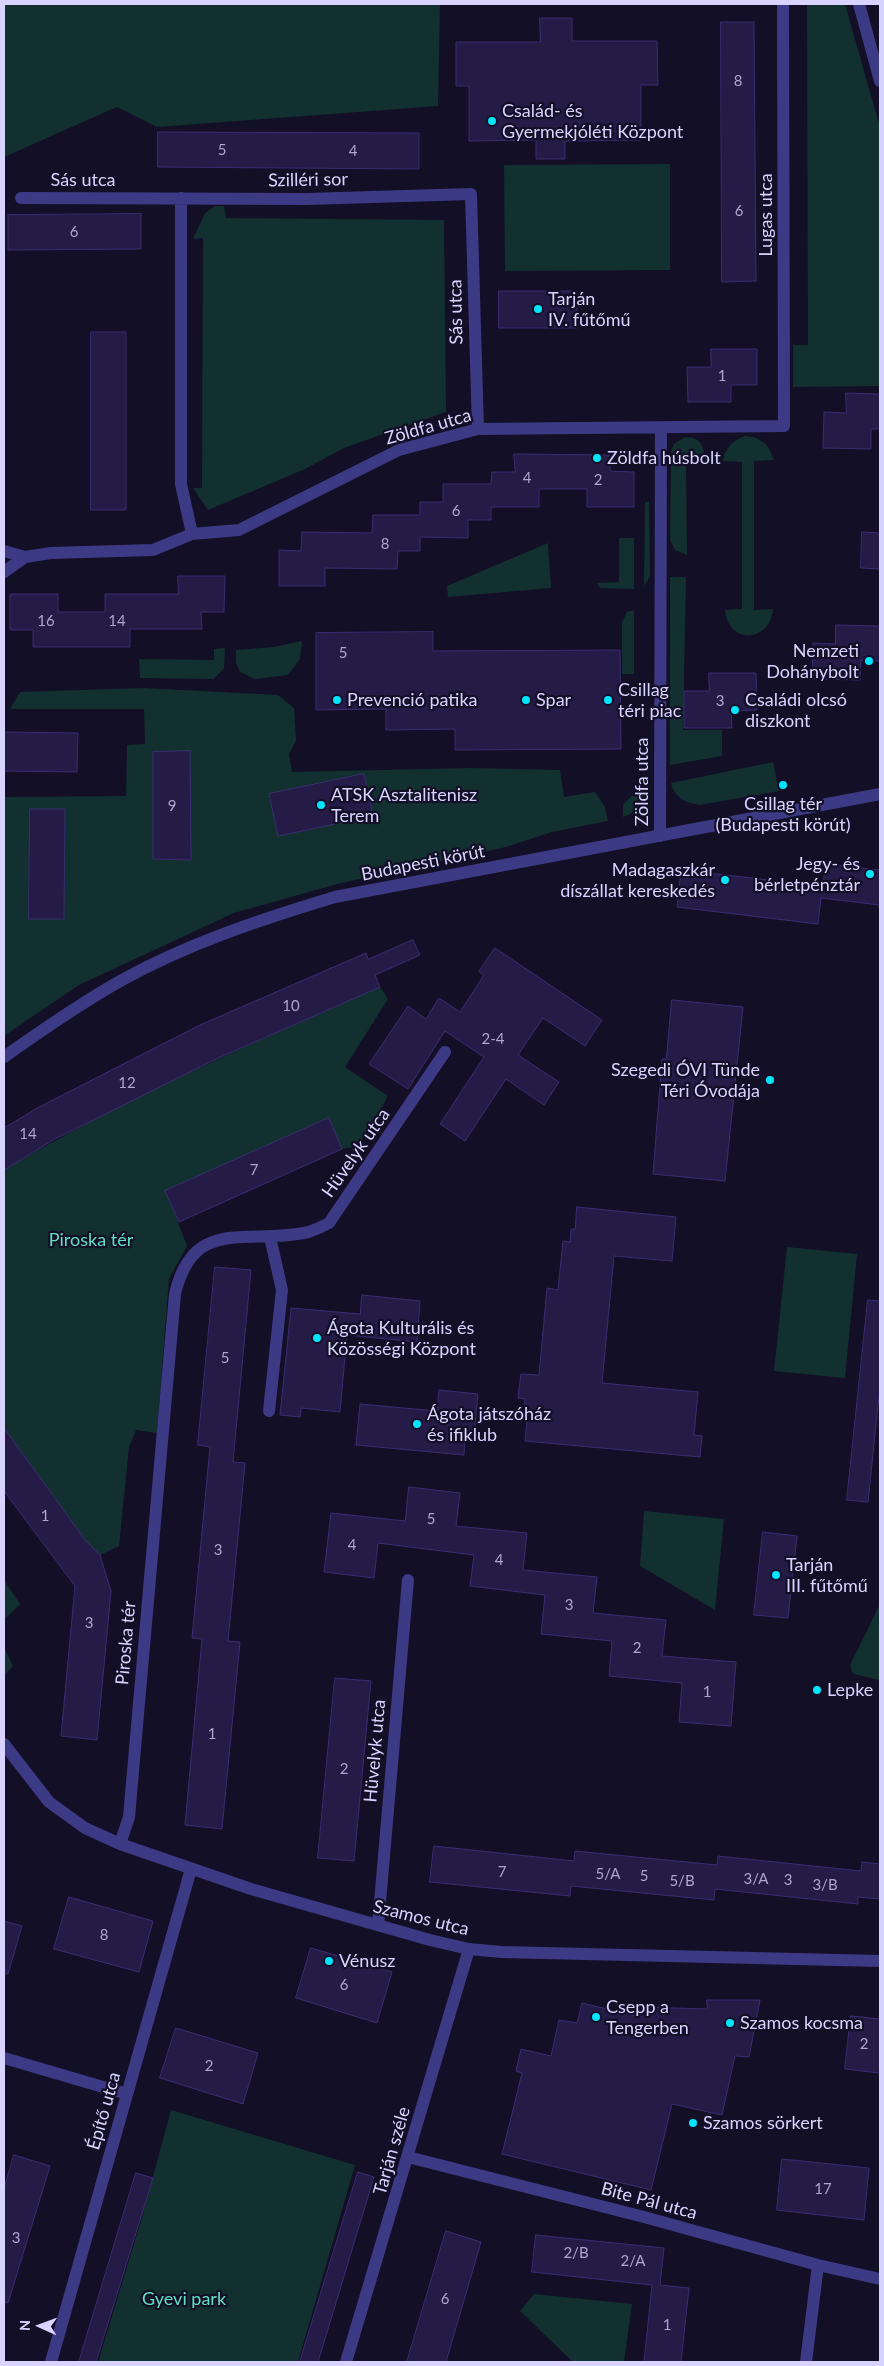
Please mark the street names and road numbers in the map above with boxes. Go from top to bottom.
street label: Sás utca [51,169,115,191]
street label: Szilléri sor [268,169,348,191]
street label: Lugas utca [755,173,777,257]
street label: Sás utca [445,279,467,345]
street label: Zöldfa utca [382,404,474,450]
street label: Zöldfa utca [631,738,653,826]
street label: Budapesti körút [359,840,487,886]
street label: Hüvelyk utca [317,1104,395,1202]
street label: Piroska tér [112,1600,140,1686]
street label: Hüvelyk utca [360,1699,390,1803]
street label: Szamos utca [371,1896,471,1940]
street label: Építő utca [83,2070,125,2152]
street label: Tarján széle [369,2104,415,2198]
street label: Bite Pál utca [599,2178,699,2224]

